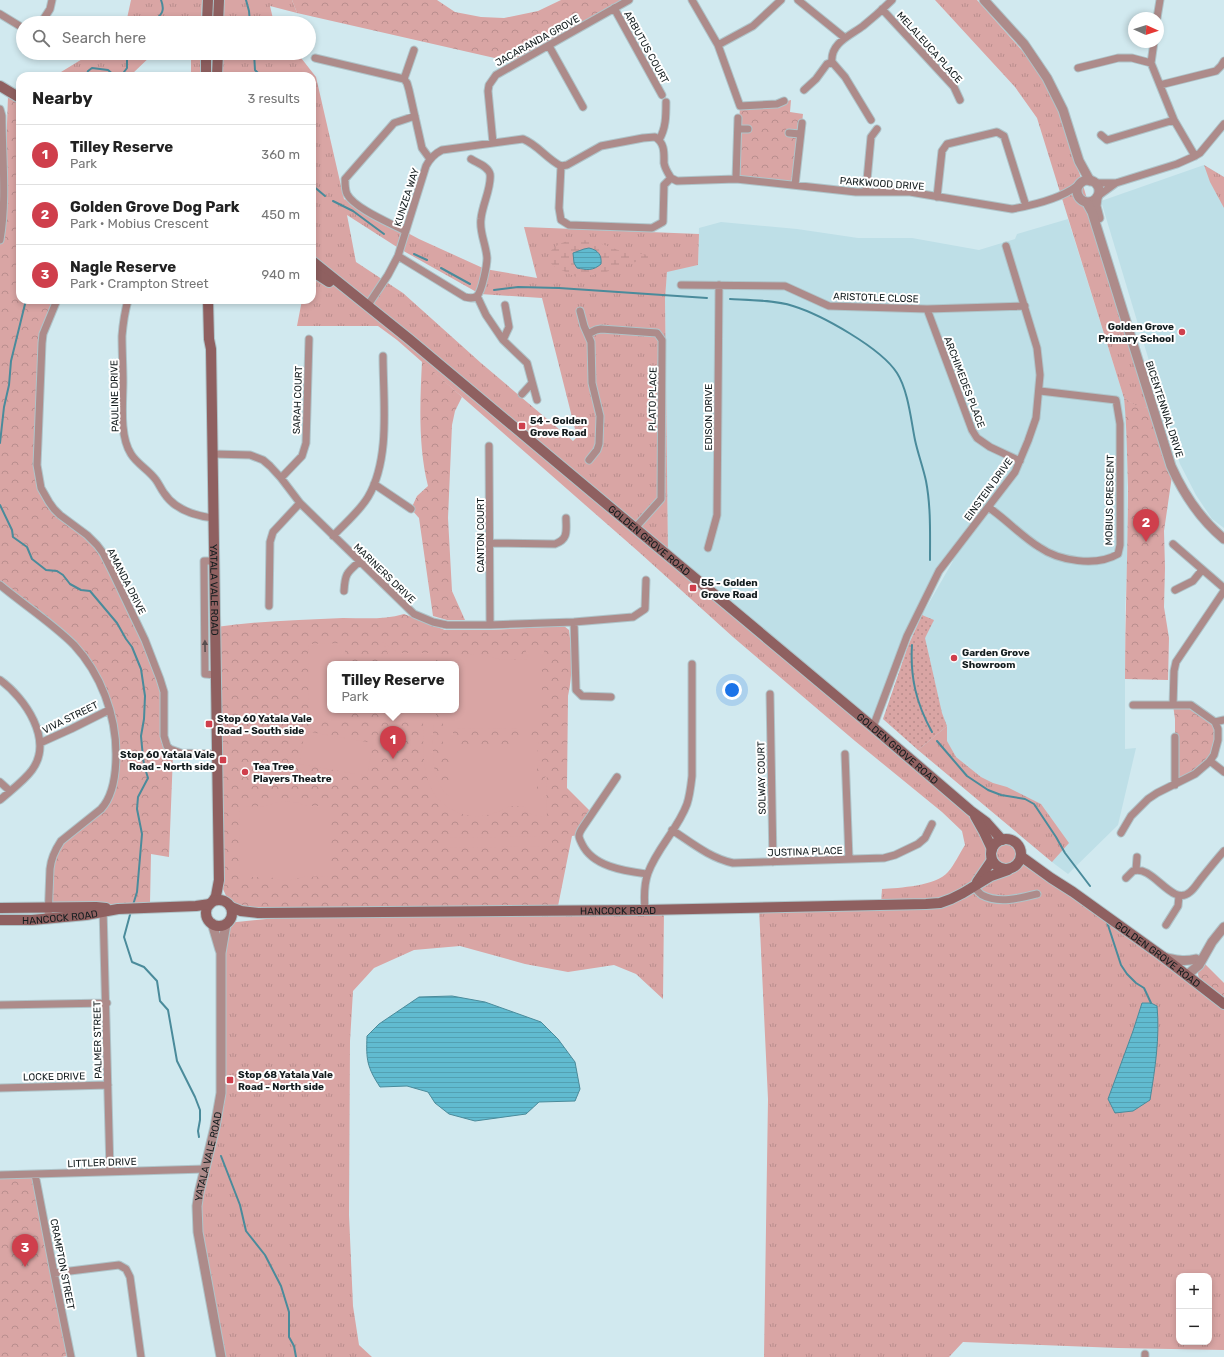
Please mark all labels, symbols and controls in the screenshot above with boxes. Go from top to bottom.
street label: ARBUTUS COURT [621,9,671,86]
street label: MELALEUCA PLACE [894,10,964,86]
north arrow [1128,12,1164,48]
street label: JACARANDA GROVE [493,13,582,69]
search box [16,16,316,60]
icon: search [30,27,52,49]
text: Search here [62,29,146,47]
text: Nearby [32,88,93,108]
text: 3 results [248,91,300,106]
text: Tilley Reserve [70,138,173,156]
text: 1 [42,147,48,162]
text: 360 m [261,147,300,162]
text: Park [70,156,97,171]
street label: KUNZEA WAY [392,166,422,228]
street label: PARKWOOD DRIVE [839,175,925,193]
text: Golden Grove Dog Park [70,198,240,216]
text: 2 [41,207,49,222]
text: 450 m [261,207,300,222]
text: Park · Mobius Crescent [70,216,209,231]
text: Nagle Reserve [70,258,176,276]
text: 3 [41,267,49,282]
text: 940 m [261,267,300,282]
text: Park · Crampton Street [70,276,209,291]
street label: ARISTOTLE CLOSE [833,291,919,305]
place label: Golden Grove Primary School [1098,321,1174,345]
marker: Golden Grove Primary School [1177,327,1187,337]
street label: ARCHIMEDES PLACE [941,335,987,430]
street label: BICENTENNIAL DRIVE [1143,359,1185,459]
street label: PAULINE DRIVE [108,360,122,432]
street label: SARAH COURT [291,365,305,434]
street label: PLATO PLACE [646,367,660,431]
street label: EDISON DRIVE [703,384,715,450]
place label: 54 - Golden Grove Road [530,415,587,439]
marker: 54 - Golden Grove Road [517,421,527,431]
street label: MOBIUS CRESCENT [1103,454,1117,545]
street label: EINSTEIN DRIVE [962,456,1016,523]
street label: CANTON COURT [475,497,487,572]
street label: GOLDEN GROVE ROAD [605,503,692,579]
pin: 2 [1133,509,1159,542]
street label: MARINERS DRIVE [351,541,418,606]
street label: YATALA VALE ROAD [207,544,220,636]
street label: AMANDA DRIVE [104,546,148,617]
place label: 55 - Golden Grove Road [701,577,758,601]
marker: 55 - Golden Grove Road [688,583,698,593]
one-way arrow [202,639,208,652]
place label: Garden Grove Showroom [962,647,1030,671]
marker: Garden Grove Showroom [949,653,959,663]
popup [327,661,459,713]
text: Tilley Reserve [341,671,445,689]
your location [722,680,742,700]
text: Park [341,689,368,704]
street label: VIVA STREET [41,699,100,737]
street label: GOLDEN GROVE ROAD [854,711,940,787]
place label: Stop 60 Yatala Vale Road - South side [217,713,312,737]
marker: Stop 60 Yatala Vale Road - South side [204,719,214,729]
pin: 1 [380,726,406,759]
street label: SOLWAY COURT [755,741,769,815]
place label: Stop 60 Yatala Vale Road - North side [120,749,215,773]
marker: Stop 60 Yatala Vale Road - North side [218,755,228,765]
place label: Tea Tree Players Theatre [253,761,332,785]
marker: Tea Tree Players Theatre [240,767,250,777]
street label: JUSTINA PLACE [767,845,843,859]
street label: HANCOCK ROAD [580,905,656,918]
street label: HANCOCK ROAD [22,908,99,927]
street label: GOLDEN GROVE ROAD [1112,919,1202,990]
street label: PALMER STREET [91,1001,105,1079]
place label: Stop 68 Yatala Vale Road - North side [238,1069,333,1093]
street label: LOCKE DRIVE [23,1070,85,1084]
marker: Stop 68 Yatala Vale Road - North side [225,1075,235,1085]
street label: YATALA VALE ROAD [193,1111,225,1202]
street label: LITTLER DRIVE [67,1156,137,1170]
street label: CRAMPTON STREET [47,1218,77,1311]
pin: 3 [12,1234,38,1267]
map controls [1176,1273,1212,1345]
button: + [1176,1273,1212,1309]
button: − [1176,1309,1212,1345]

